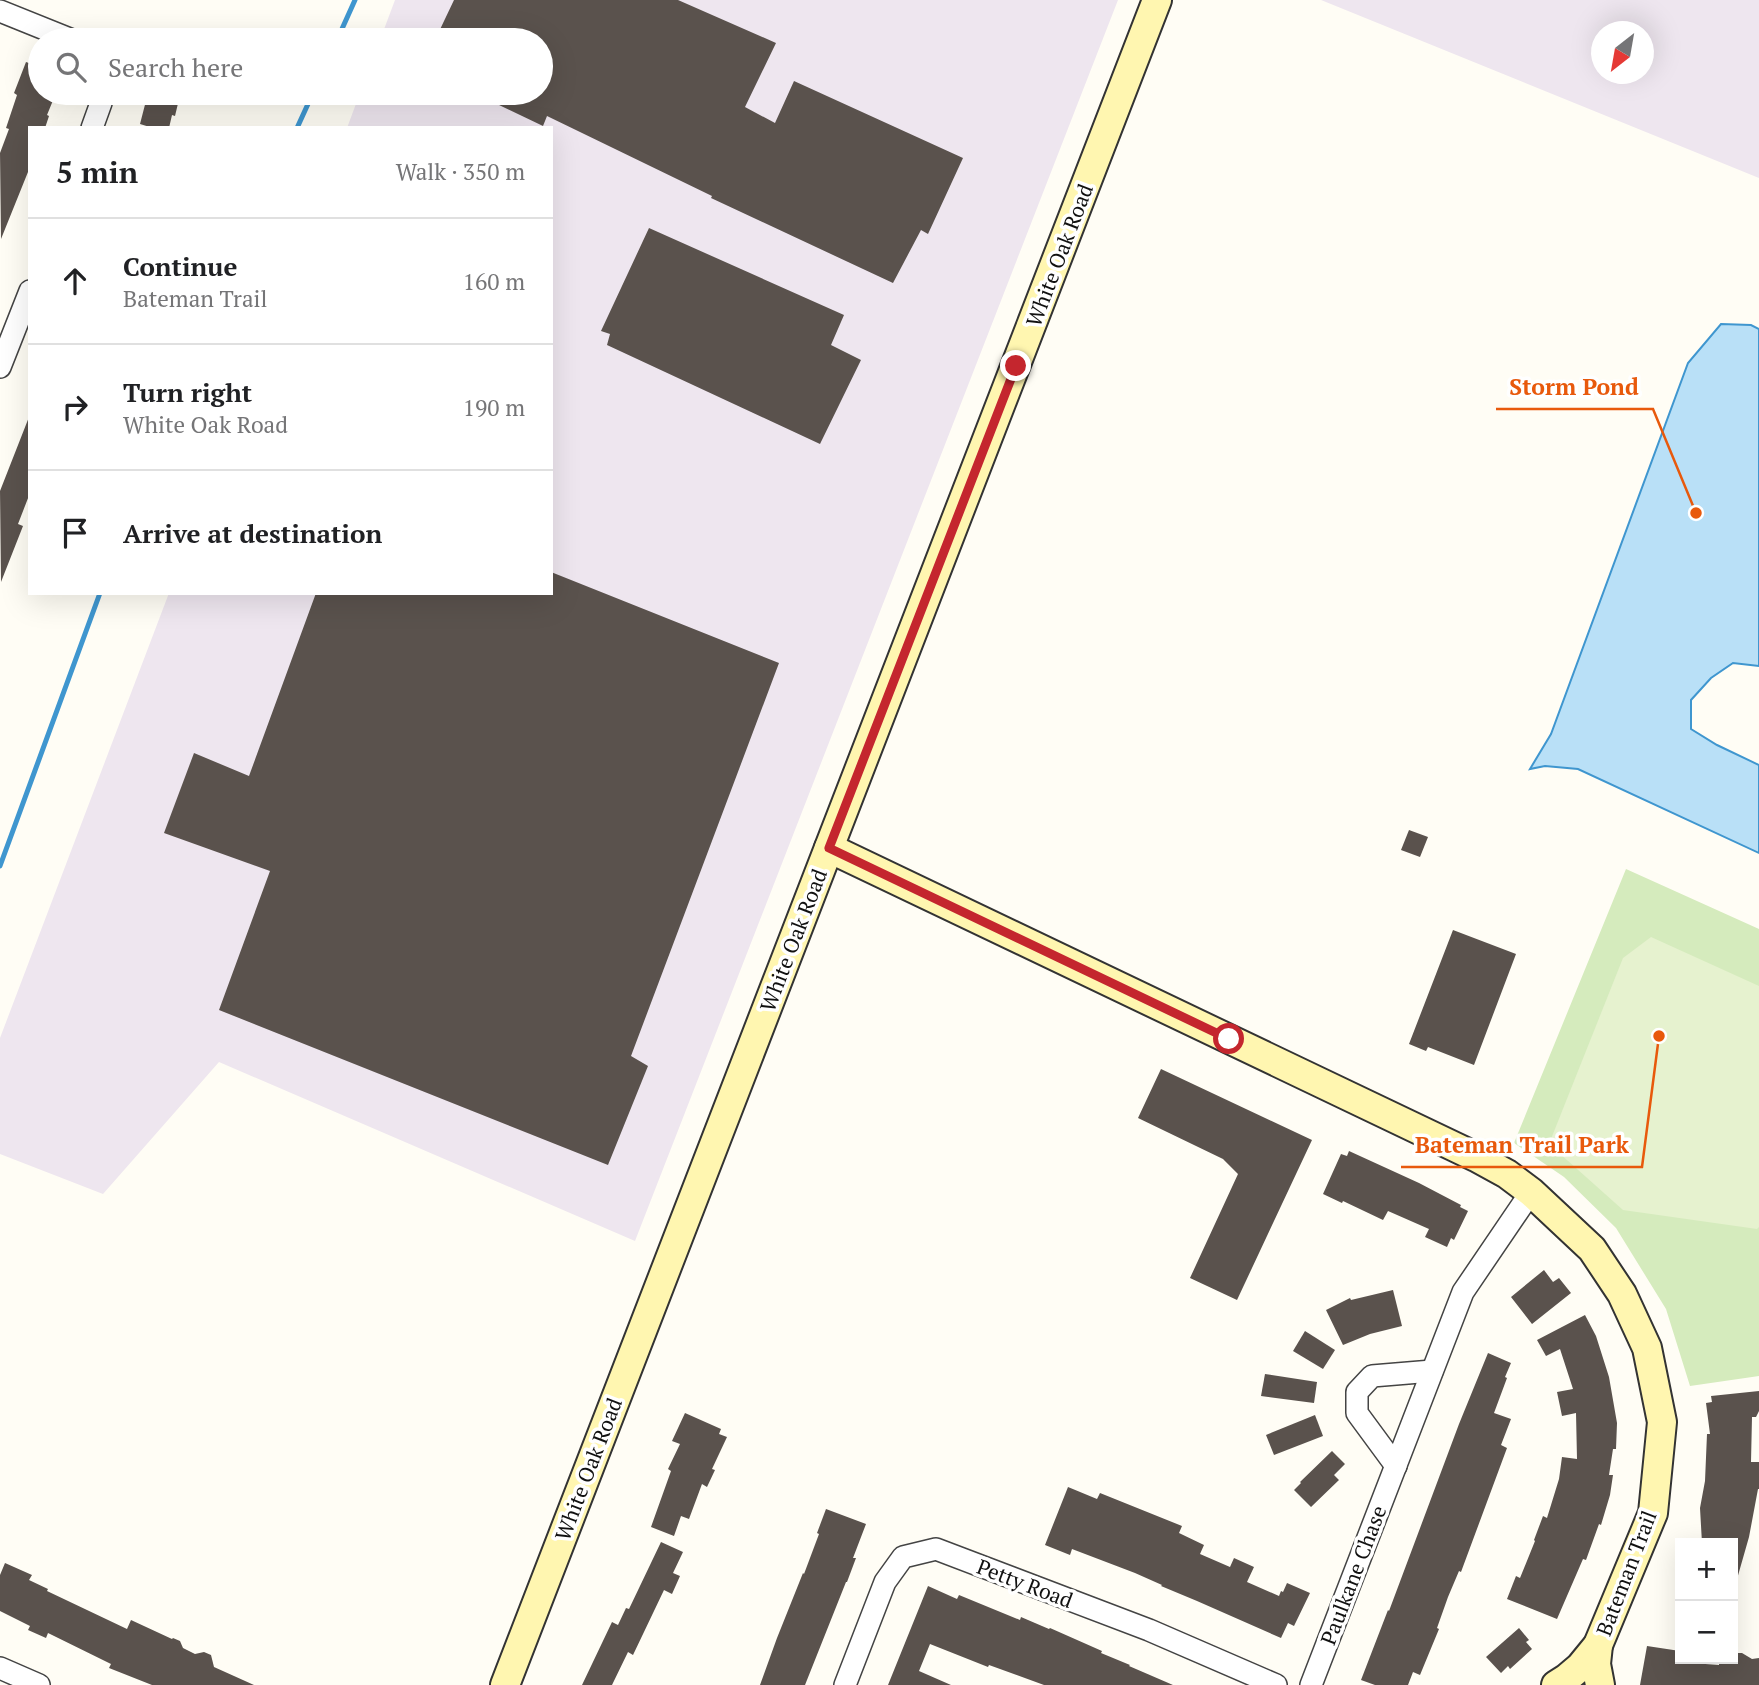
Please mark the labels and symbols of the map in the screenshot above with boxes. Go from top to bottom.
north arrow [1591,21,1654,84]
street label: White Oak Road [1019,179,1099,330]
route end [1000,350,1031,381]
callout: Storm Pond [1496,365,1653,409]
text: Storm Pond [1509,371,1639,402]
street label: White Oak Road [753,864,833,1015]
route start [1213,1023,1244,1054]
callout: Bateman Trail Park [1401,1123,1642,1167]
text: Bateman Trail Park [1415,1129,1630,1160]
street label: White Oak Road [548,1393,628,1544]
street label: Paulkane Chase [1314,1501,1392,1649]
street label: Bateman Trail [1589,1506,1663,1640]
street label: Petty Road [973,1552,1077,1614]

